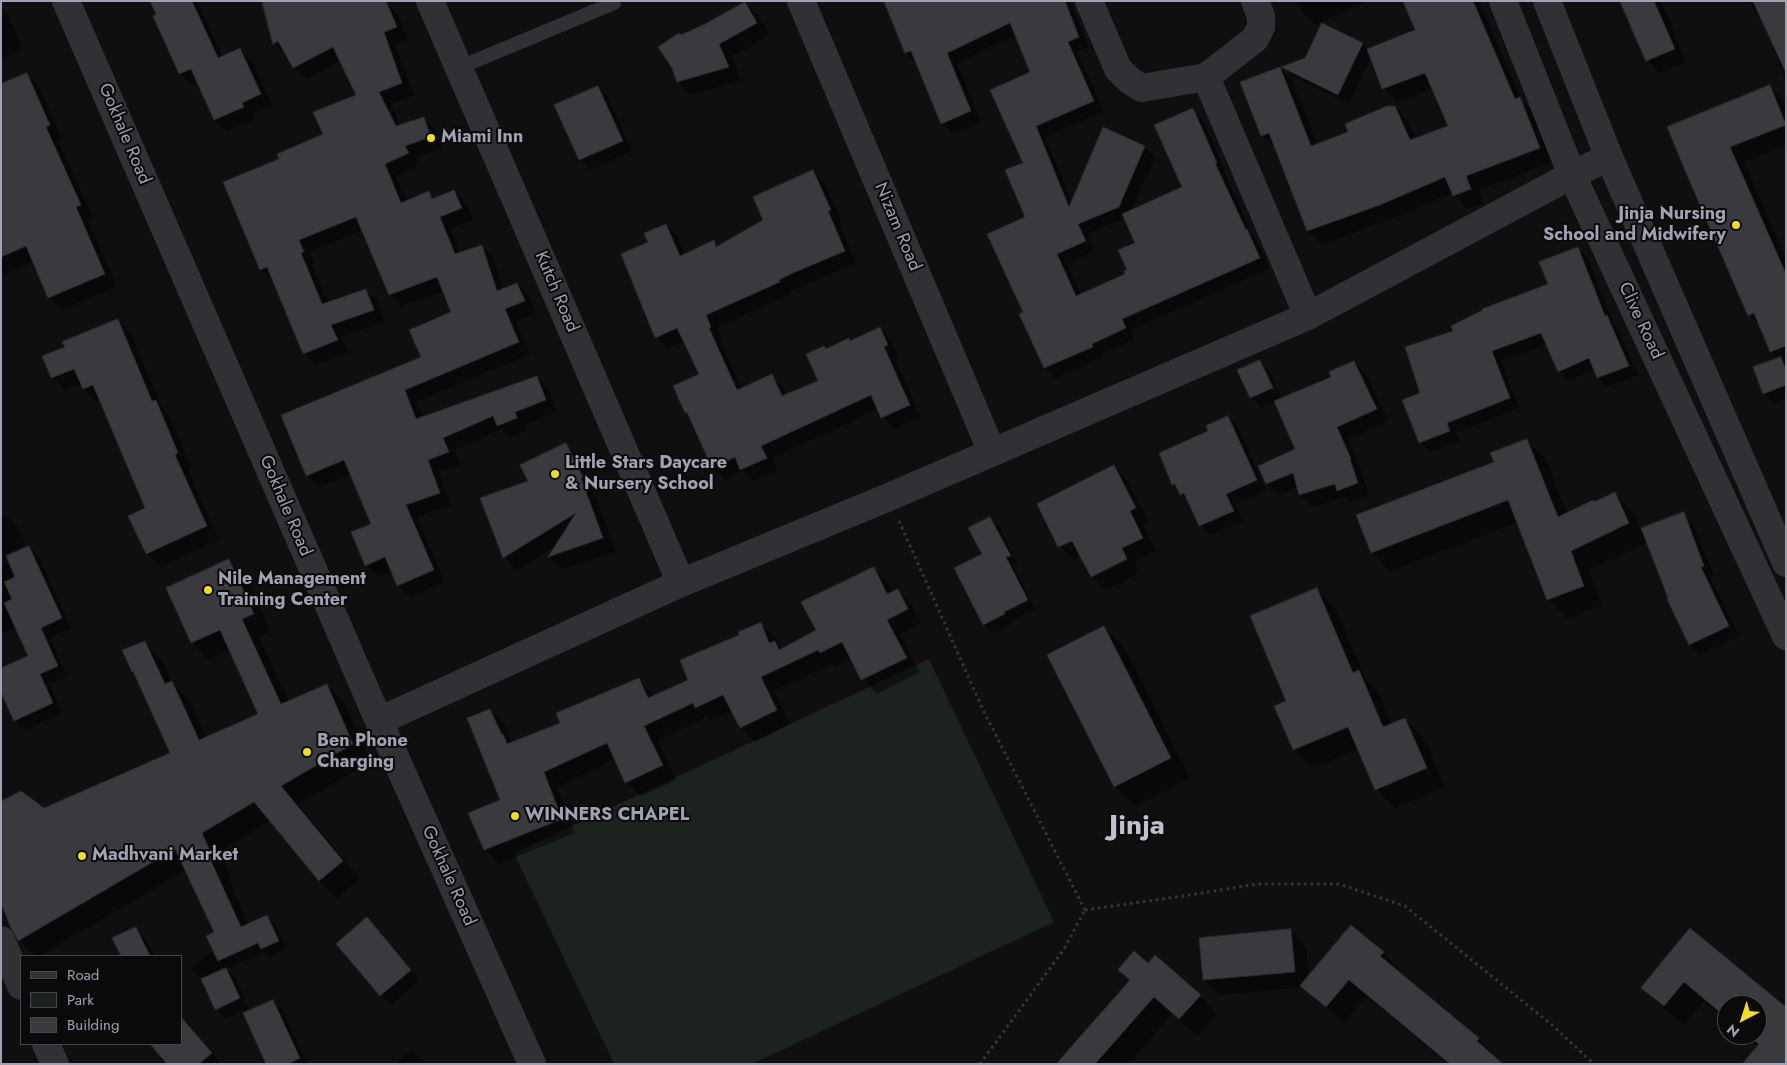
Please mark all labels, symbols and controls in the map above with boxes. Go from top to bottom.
street label: Gokhale Road [93,80,155,188]
place label: Miami Inn [441,127,523,149]
marker: Miami Inn [425,132,437,144]
street label: Nizam Road [869,180,925,274]
place label: Jinja Nursing School and Midwifery [1543,204,1726,246]
marker: Jinja Nursing School and Midwifery [1730,219,1742,231]
street label: Kutch Road [529,248,583,336]
street label: Clive Road [1613,279,1667,363]
street label: Gokhale Road [254,452,316,560]
place label: Little Stars Daycare & Nursery School [565,453,727,496]
marker: Little Stars Daycare & Nursery School [549,468,561,480]
place label: Nile Management Training Center [218,569,366,612]
marker: Nile Management Training Center [202,584,214,596]
place label: Ben Phone Charging [317,731,408,774]
marker: Ben Phone Charging [301,746,313,758]
place label: WINNERS CHAPEL [525,805,689,827]
marker: WINNERS CHAPEL [509,810,521,822]
district label: Jinja [1109,810,1165,844]
street label: Gokhale Road [416,823,480,929]
place label: Madhvani Market [92,845,238,867]
marker: Madhvani Market [76,850,88,862]
legend [20,955,182,1045]
text: Road [67,964,99,986]
text: Park [67,989,94,1011]
north arrow [1717,995,1767,1045]
text: Building [67,1014,119,1036]
text: N [1722,1019,1744,1042]

